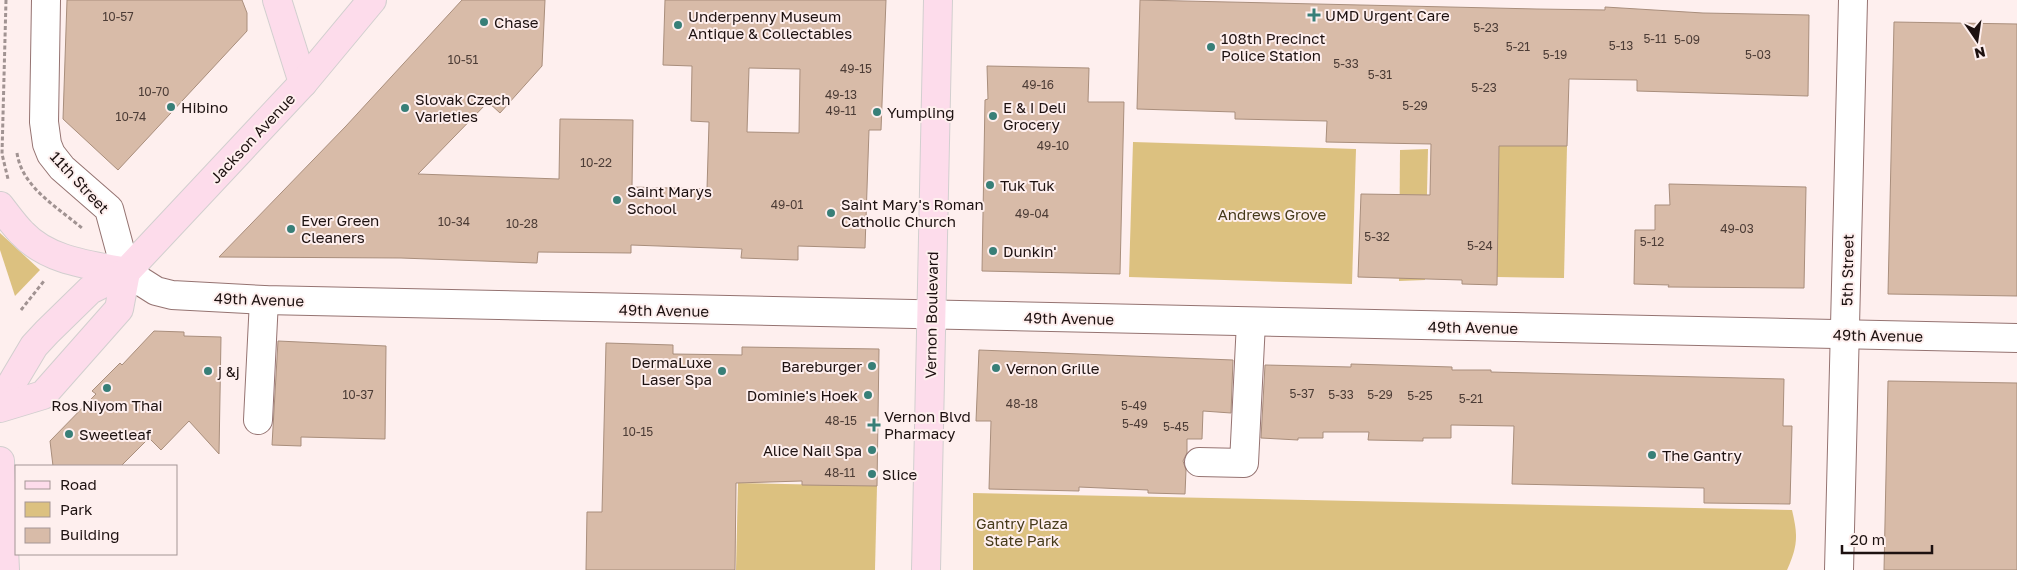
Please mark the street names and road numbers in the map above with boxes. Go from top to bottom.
street label: Jackson Avenue [206,89,298,187]
street label: 11th Street [47,147,113,217]
street label: 5th Street [1837,234,1857,306]
street label: Vernon Boulevard [921,251,941,379]
street label: 49th Avenue [214,288,305,310]
street label: 49th Avenue [619,300,710,320]
street label: 49th Avenue [1024,308,1115,328]
street label: 49th Avenue [1428,317,1519,337]
street label: 49th Avenue [1833,325,1924,345]

